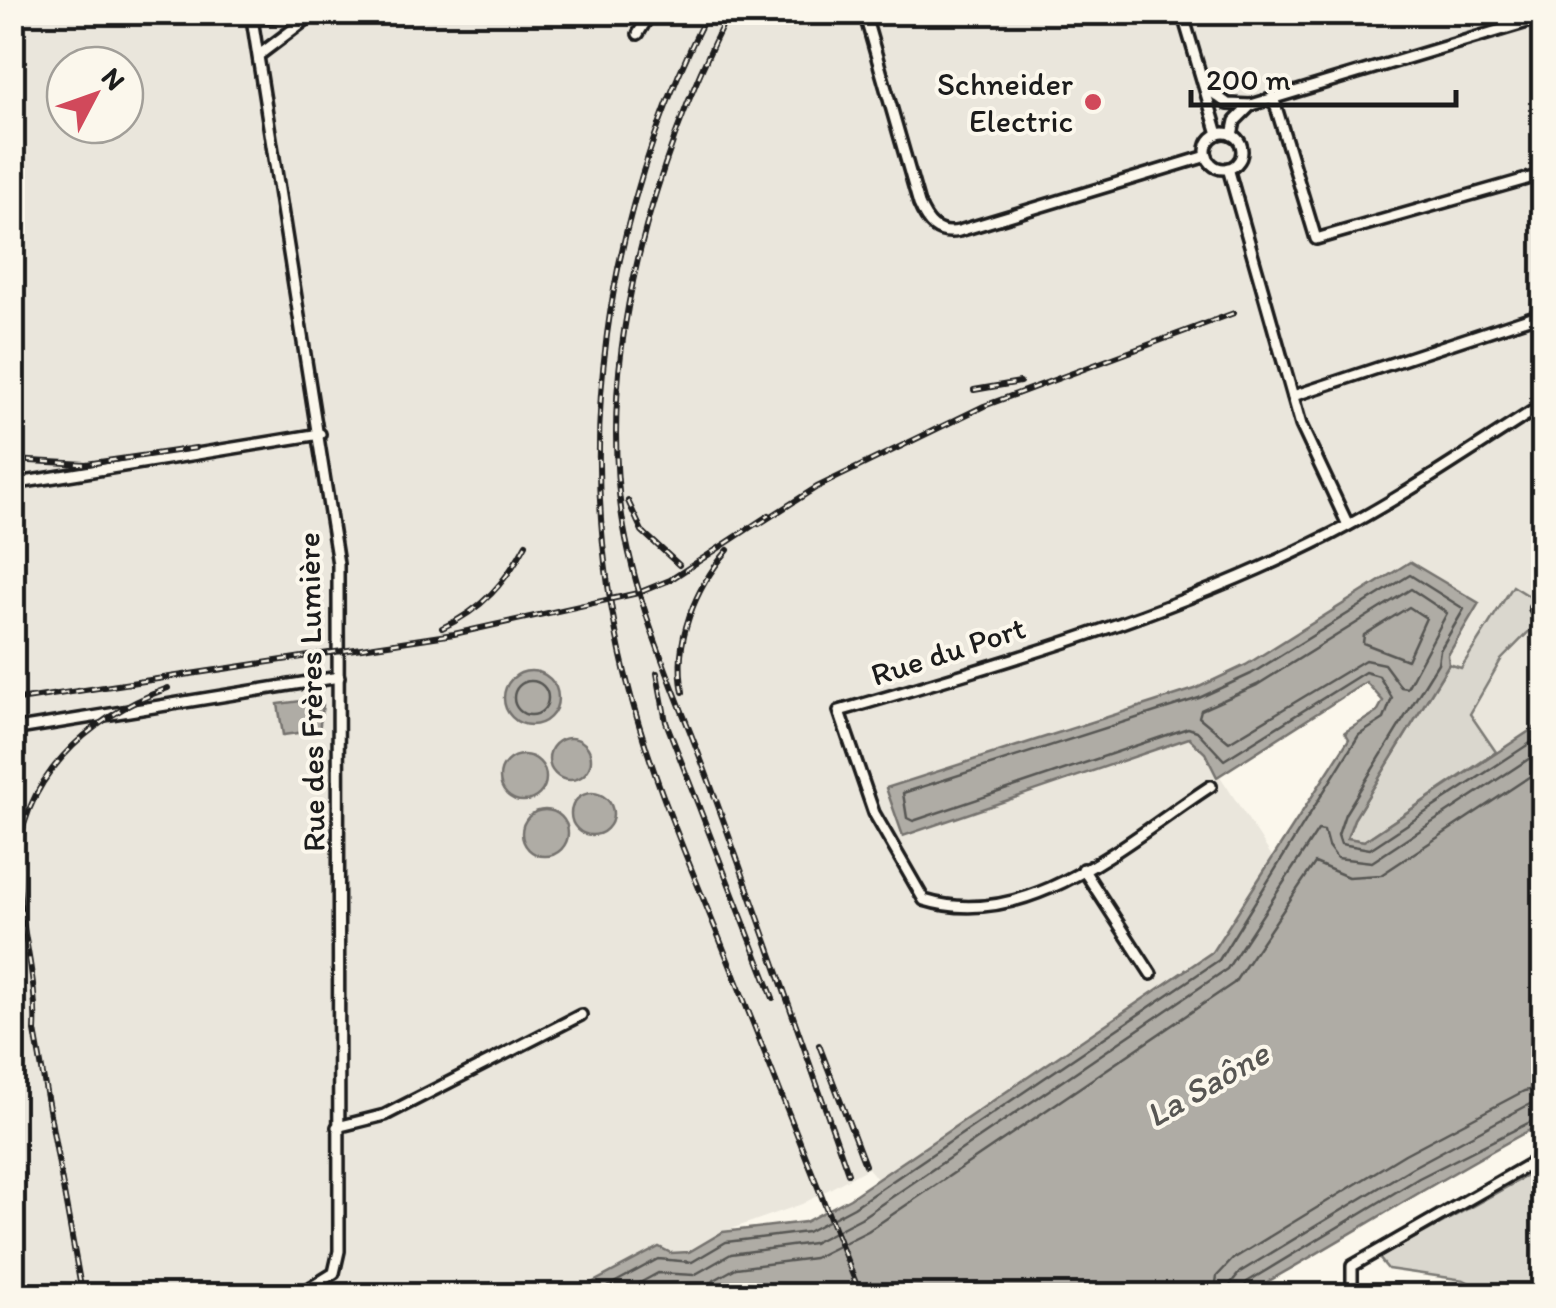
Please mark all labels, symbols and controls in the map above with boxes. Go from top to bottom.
north arrow [45,45,145,145]
scale bar [1191,45,1456,107]
text: N [95,60,133,97]
text: 200 m [1206,61,1291,98]
place label: Schneider Electric [937,65,1073,140]
marker: Schneider Electric [1082,91,1104,113]
street label: Rue des Frères Lumière [289,532,333,852]
street label: Rue du Port [866,608,1030,694]
water label: La Saône [1138,1031,1277,1136]

